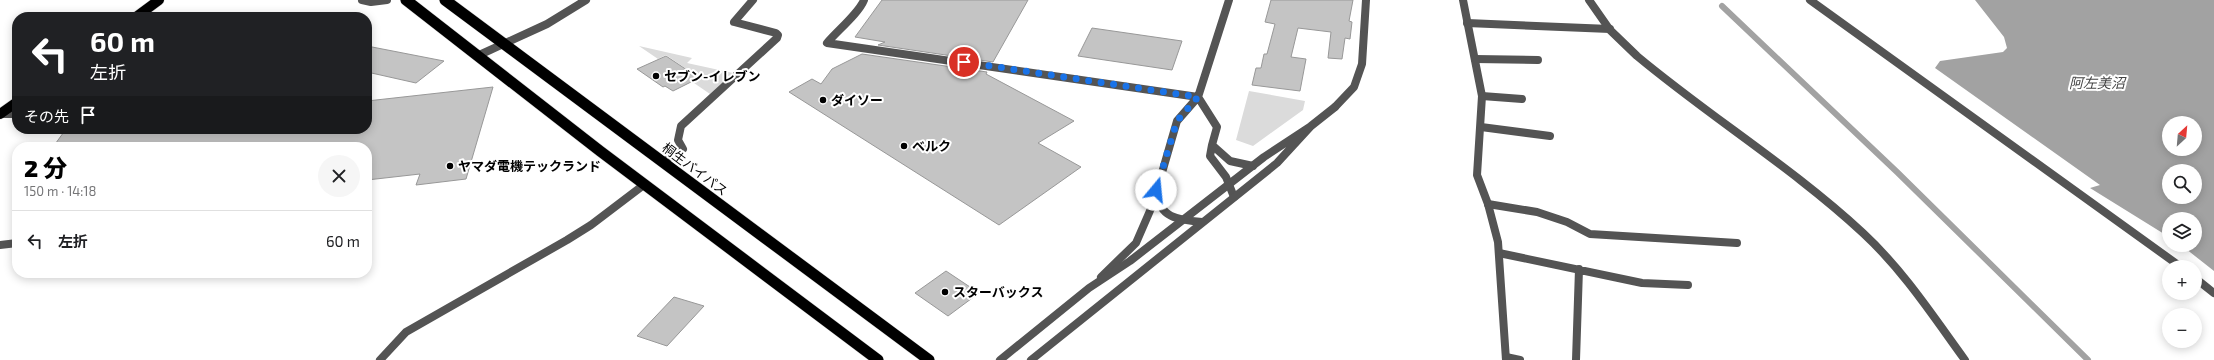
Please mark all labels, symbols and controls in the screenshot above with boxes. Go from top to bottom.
text: 60 m [90,24,155,58]
icon: left [24,28,76,80]
pin [947,45,981,79]
icon: arrive [953,51,975,73]
text: 左折 [90,61,126,83]
place label: セブン-イレブン [664,68,760,84]
marker: セブン-イレブン [651,71,661,81]
water label: 阿左美沼 [2069,74,2127,91]
place label: ダイソー [831,92,883,108]
marker: ダイソー [818,95,828,105]
icon: arrive [77,104,99,126]
text: その先 [24,107,69,125]
north arrow [2162,116,2202,156]
map controls [2162,116,2202,348]
place label: ベルク [912,138,951,154]
street label: 桐生バイパス [659,139,731,199]
marker: ベルク [899,141,909,151]
text: 2 分 [24,153,67,182]
button: close [318,155,360,197]
place label: ヤマダ電機テックランド [458,158,601,174]
marker: ヤマダ電機テックランド [445,161,455,171]
button: search [2162,164,2202,204]
position arrow [1135,169,1177,211]
text: 150 m · 14:18 [24,183,96,199]
button: layers [2162,212,2202,252]
icon: left [24,230,46,252]
text: 左折 [58,232,88,250]
text: 60 m [326,232,360,250]
button: + [2162,260,2202,300]
place label: スターバックス [953,284,1043,300]
marker: スターバックス [940,287,950,297]
button: − [2162,308,2202,348]

